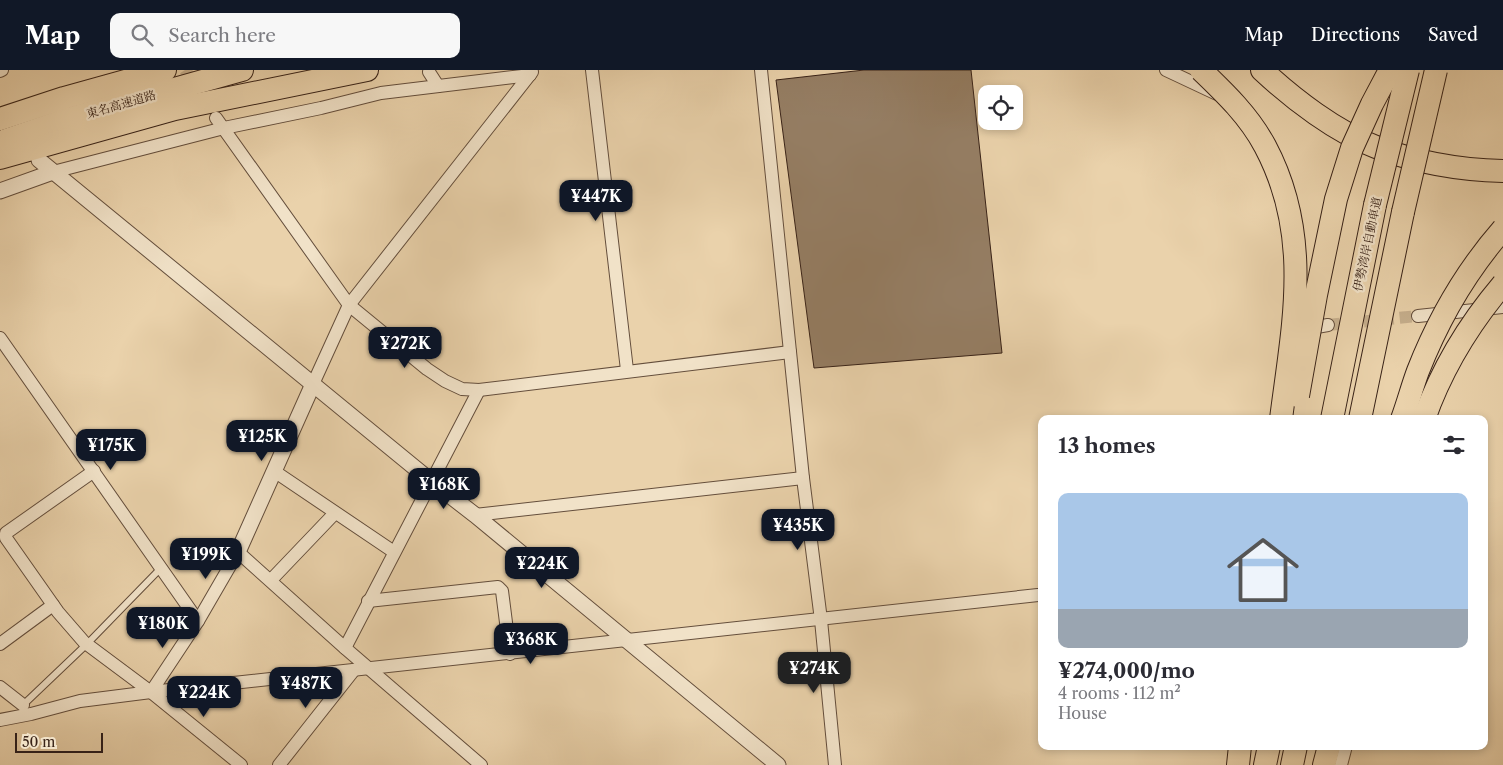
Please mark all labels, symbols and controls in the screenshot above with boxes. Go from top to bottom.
search box [110,13,460,58]
text: Map [25,21,80,50]
icon: search [128,21,156,49]
text: Search here [168,24,276,47]
text: Map [1244,24,1283,46]
text: Directions [1311,24,1400,46]
text: Saved [1428,24,1478,46]
map controls [978,85,1023,130]
button: locate [978,85,1023,130]
street label: 東名高速道路 [84,87,158,121]
pin: ¥447K [561,180,631,222]
text: ¥447K [570,186,622,206]
street label: 伊勢湾岸自動車道 [1350,195,1384,293]
pin: ¥272K [370,326,440,369]
text: ¥272K [380,333,430,353]
pin: ¥125K [227,420,297,462]
text: ¥125K [237,426,287,446]
pin: ¥175K [76,428,146,471]
icon: filters [1440,431,1468,459]
text: 13 homes [1058,433,1156,458]
text: ¥175K [87,435,135,455]
pin: ¥168K [409,468,479,510]
text: ¥168K [419,474,469,494]
pin: ¥435K [763,508,833,551]
text: ¥435K [772,515,824,535]
icon: home [1218,525,1308,615]
pin: ¥199K [171,538,241,580]
text: ¥199K [181,544,231,564]
pin: ¥224K [507,546,577,589]
text: ¥224K [516,553,568,573]
pin: ¥180K [128,606,198,649]
text: ¥180K [138,613,188,633]
pin: ¥368K [496,622,566,665]
text: ¥368K [505,629,557,649]
pin: ¥274K [779,652,849,694]
text: ¥274K [789,658,839,678]
text: ¥274,000/mo [1058,658,1195,683]
pin: ¥487K [271,666,341,709]
text: ¥487K [280,673,332,693]
pin: ¥224K [169,676,239,718]
text: ¥224K [178,682,230,702]
text: 4 rooms · 112 m² [1058,683,1181,703]
text: House [1058,703,1107,723]
scale bar [15,730,102,753]
text: 50 m [22,733,55,751]

